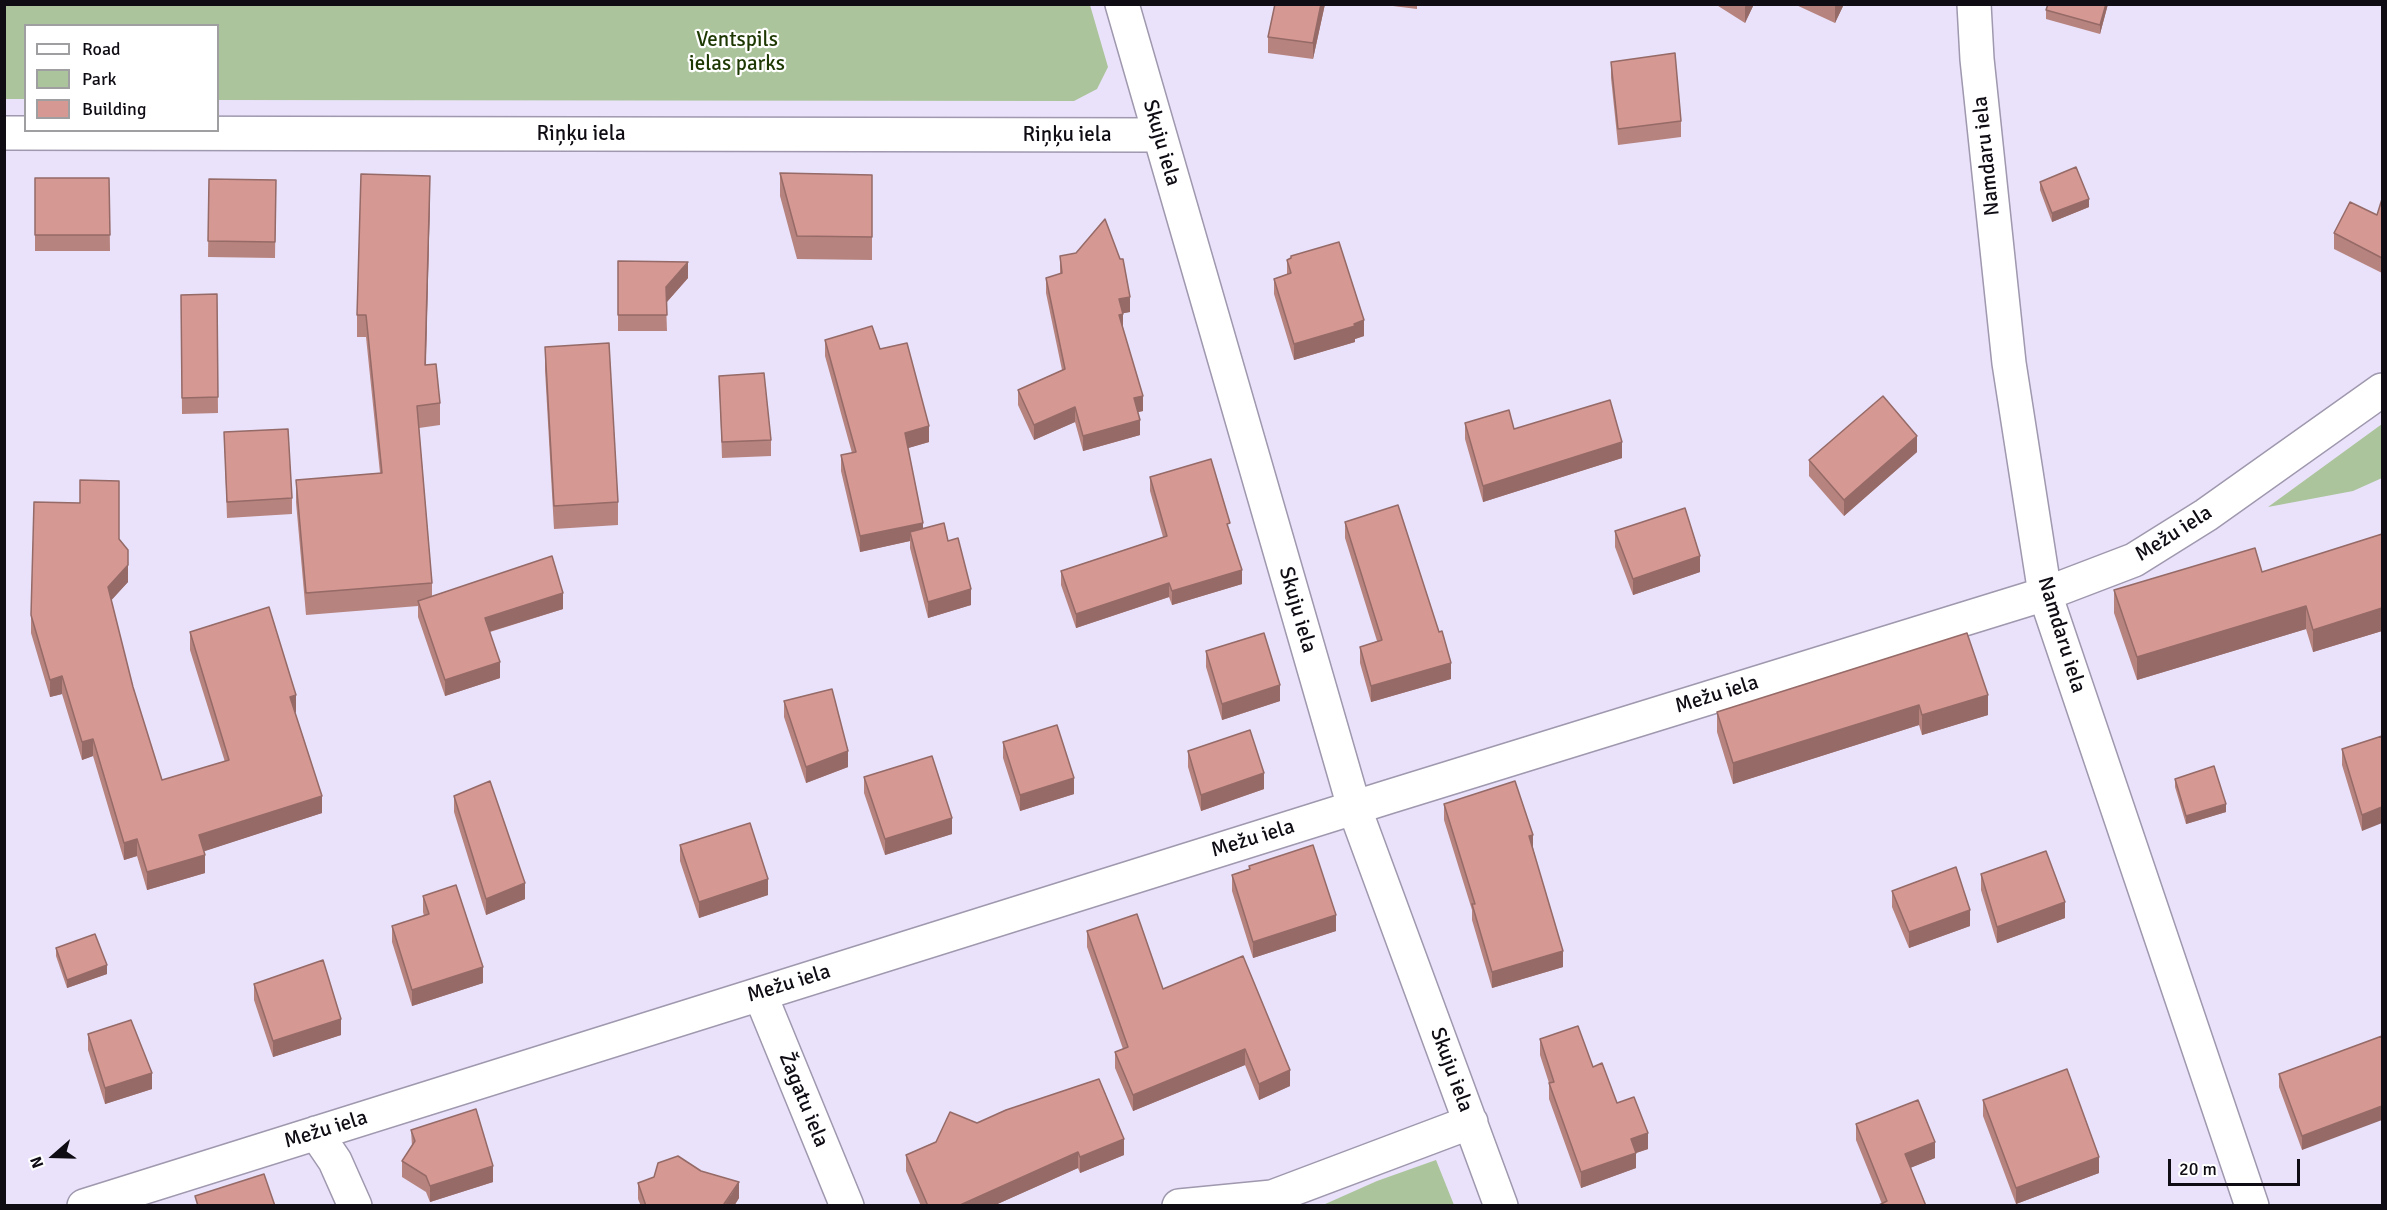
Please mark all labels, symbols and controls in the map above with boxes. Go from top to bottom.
legend [24,24,219,132]
park label: Ventspils ielas parks [689,27,785,77]
text: Road [82,38,121,60]
text: Park [82,68,117,90]
street label: Namdaru iela [1968,95,2006,217]
street label: Skuju iela [1137,97,1185,189]
text: Building [82,98,146,120]
street label: Riņķu iela [536,121,626,147]
street label: Riņķu iela [1022,122,1112,148]
street label: Mežu iela [2131,501,2217,567]
street label: Skuju iela [1273,564,1321,656]
street label: Namdaru iela [2031,574,2091,696]
street label: Mežu iela [1672,670,1762,720]
street label: Mežu iela [1208,814,1298,864]
street label: Mežu iela [744,959,834,1009]
street label: Skuju iela [1424,1024,1478,1116]
street label: Žagatu iela [773,1049,833,1151]
street label: Mežu iela [281,1105,371,1155]
north arrow [24,1126,84,1186]
scale bar [2171,1147,2303,1185]
text: N [26,1154,48,1171]
text: 20 m [2179,1158,2217,1180]

